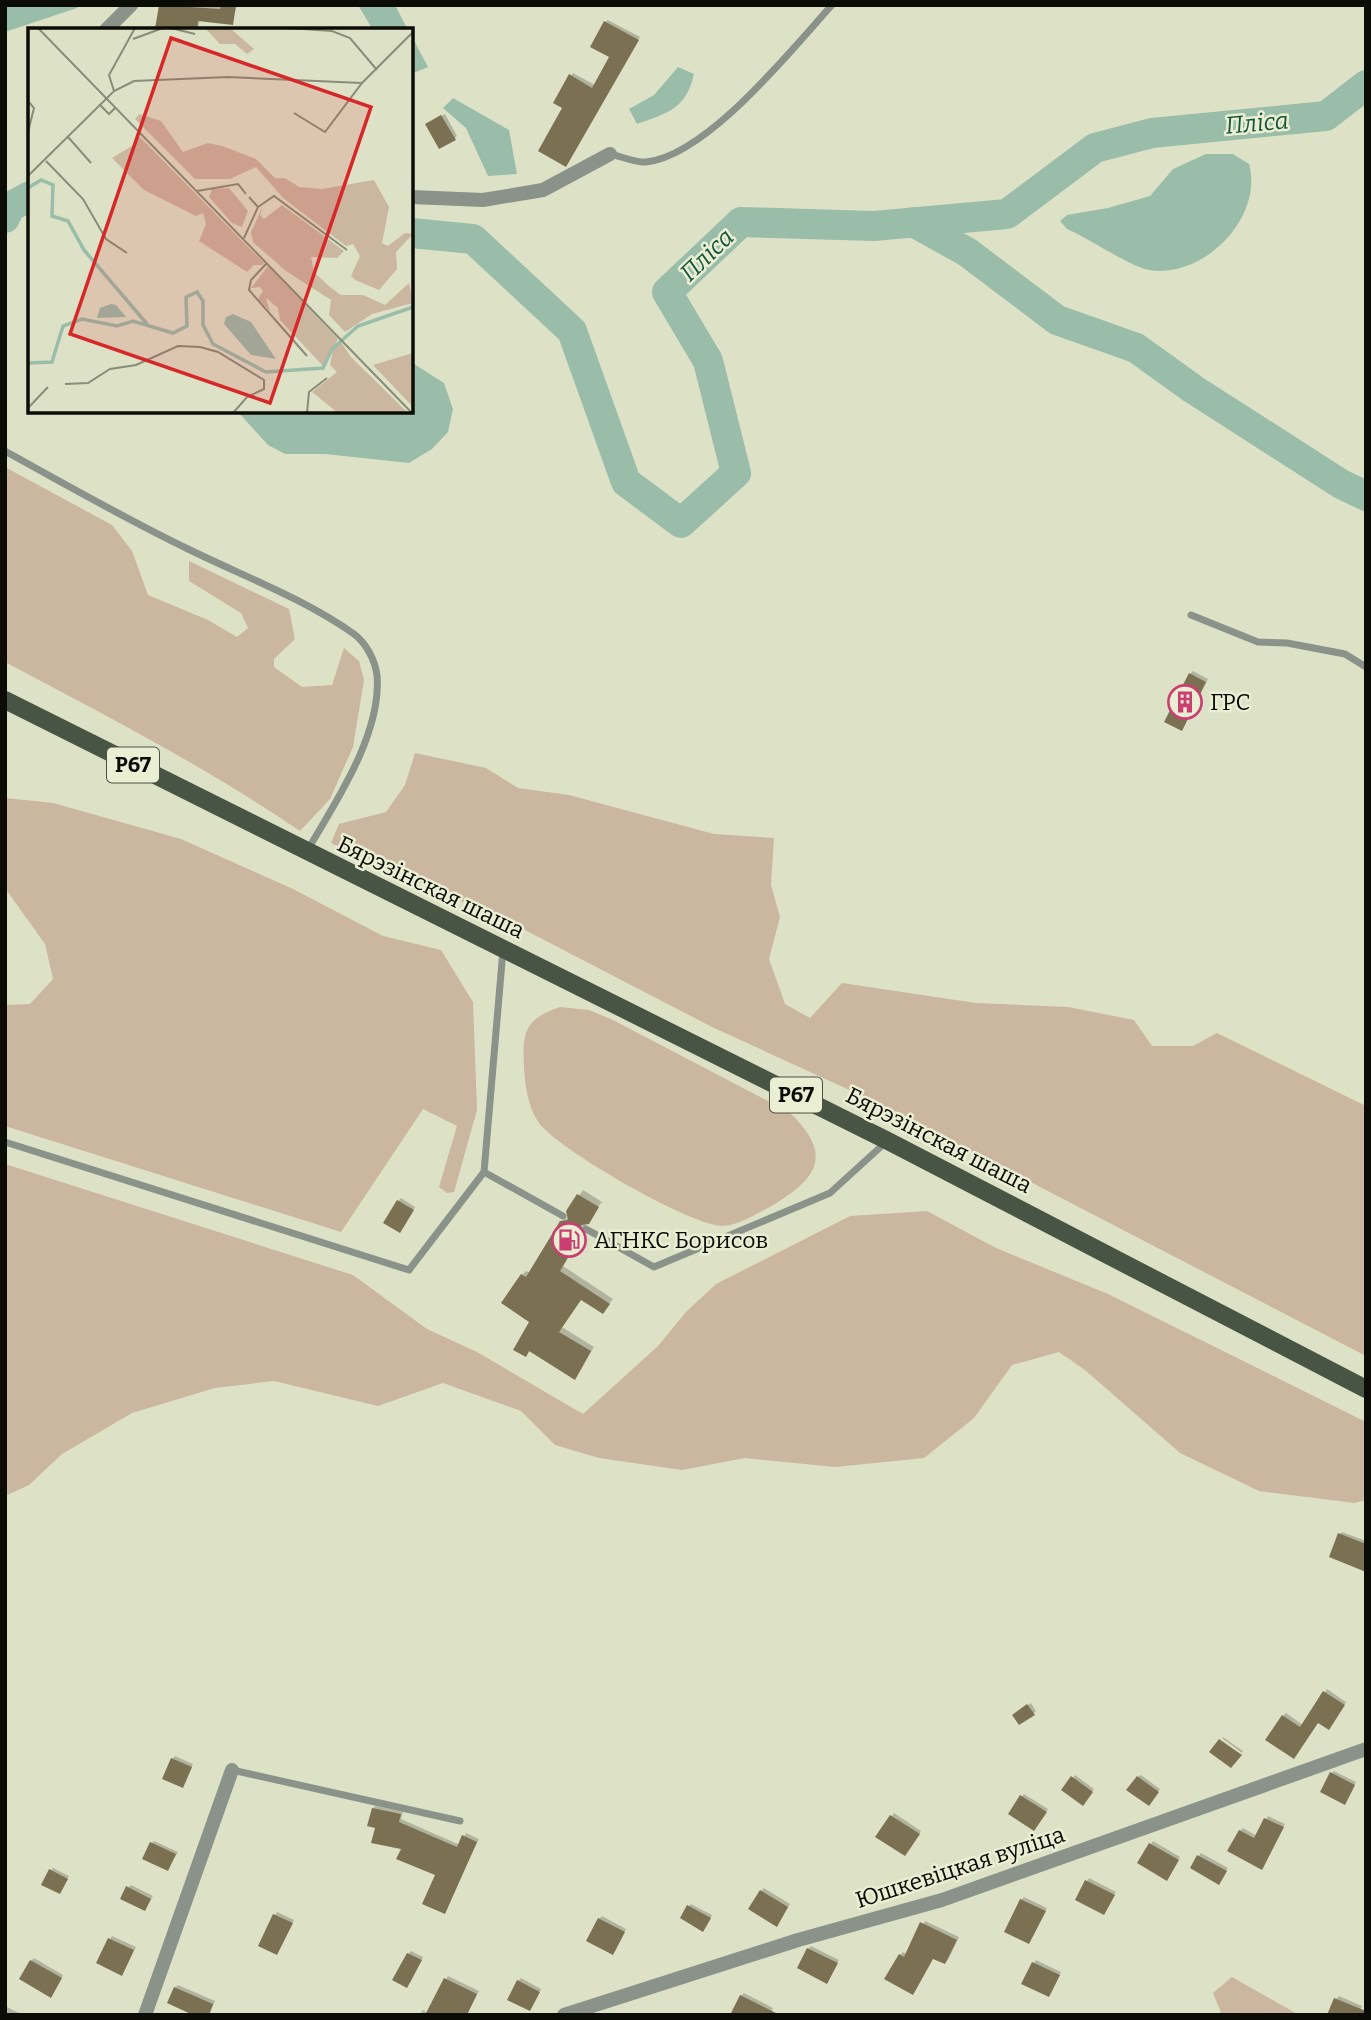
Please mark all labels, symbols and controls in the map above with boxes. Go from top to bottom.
inset map [28,28,413,413]
water label: Пліса [1224,106,1290,140]
water label: Пліса [674,223,740,287]
building icon: ГРС [1166,683,1204,721]
place label: ГРС [1210,688,1250,716]
road number: Р67 [107,748,159,782]
street label: Бярэзінская шаша [333,829,530,945]
road number: Р67 [770,1078,822,1112]
street label: Бярэзінская шаша [841,1081,1037,1199]
fuel station icon: АГНКС Борисов [550,1221,588,1259]
place label: АГНКС Борисов [594,1226,768,1254]
street label: Юшкевіцкая вуліца [852,1820,1069,1914]

